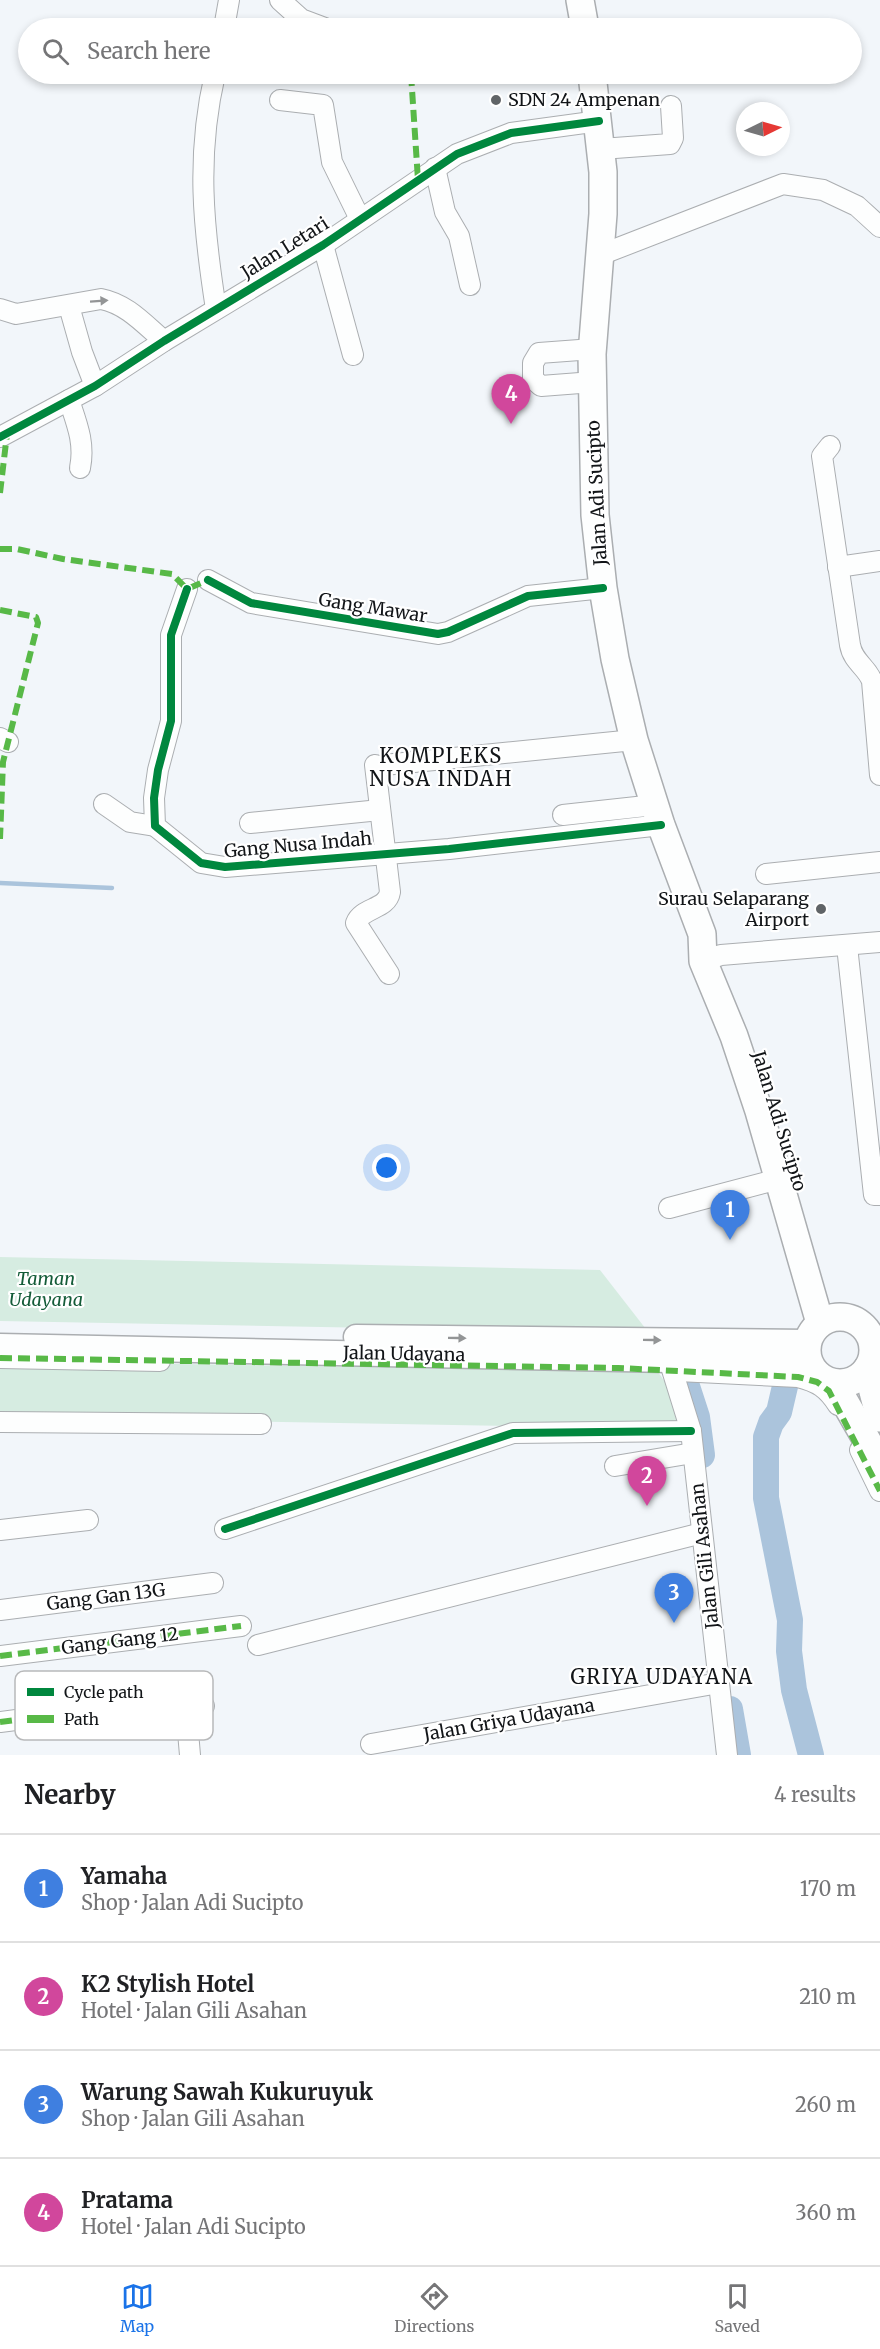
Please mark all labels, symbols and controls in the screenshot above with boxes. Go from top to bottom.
search box [18,18,862,84]
icon: search [39,35,72,68]
text: Search here [87,37,210,65]
place label: SDN 24 Ampenan [508,88,660,111]
marker: SDN 24 Ampenan [489,93,503,107]
north arrow [736,102,790,156]
street label: Jalan Letari [236,212,333,284]
one-way arrow [89,297,108,306]
pin: 4 [492,374,530,424]
street label: Jalan Adi Sucipto [581,420,612,567]
street label: Gang Mawar [317,588,429,627]
district label: KOMPLEKS NUSA INDAH [369,743,513,791]
street label: Gang Nusa Indah [223,827,373,862]
place label: Surau Selaparang Airport [658,887,809,931]
marker: Surau Selaparang Airport [814,902,828,916]
street label: Jalan Adi Sucipto [747,1047,812,1194]
your location [372,1153,401,1182]
pin: 1 [710,1190,750,1240]
park label: Taman Udayana [9,1267,83,1311]
one-way arrow [448,1333,467,1343]
one-way arrow [643,1335,662,1345]
street label: Jalan Udayana [342,1341,466,1366]
pin: 2 [628,1456,666,1506]
street label: Jalan Gili Asahan [685,1482,724,1631]
pin: 3 [654,1574,694,1623]
street label: Gang Gan 13G [45,1578,167,1615]
street label: Gang Gang 12 [60,1622,180,1659]
district label: GRIYA UDAYANA [570,1664,754,1689]
legend [15,1671,213,1740]
text: Cycle path [64,1682,144,1702]
street label: Jalan Griya Udayana [421,1693,596,1746]
text: Path [64,1709,100,1729]
text: Nearby [24,1778,116,1811]
text: 4 results [774,1782,856,1807]
text: Yamaha [81,1862,167,1890]
text: 1 [39,1876,48,1901]
text: 170 m [800,1876,856,1901]
text: Shop · Jalan Adi Sucipto [81,1890,303,1915]
text: K2 Stylish Hotel [81,1970,255,1998]
text: 2 [38,1984,49,2009]
text: 210 m [799,1984,856,2009]
text: Hotel · Jalan Gili Asahan [81,1998,307,2023]
text: Warung Sawah Kukuruyuk [81,2078,373,2106]
text: 3 [38,2092,49,2117]
text: 260 m [795,2092,856,2117]
text: Shop · Jalan Gili Asahan [81,2106,305,2131]
text: Pratama [81,2186,173,2214]
text: 4 [37,2200,50,2225]
text: 360 m [795,2200,856,2225]
text: Hotel · Jalan Adi Sucipto [81,2214,306,2239]
tab: Map [120,2280,154,2336]
tab: Directions [394,2280,474,2336]
tab: Saved [715,2280,760,2336]

